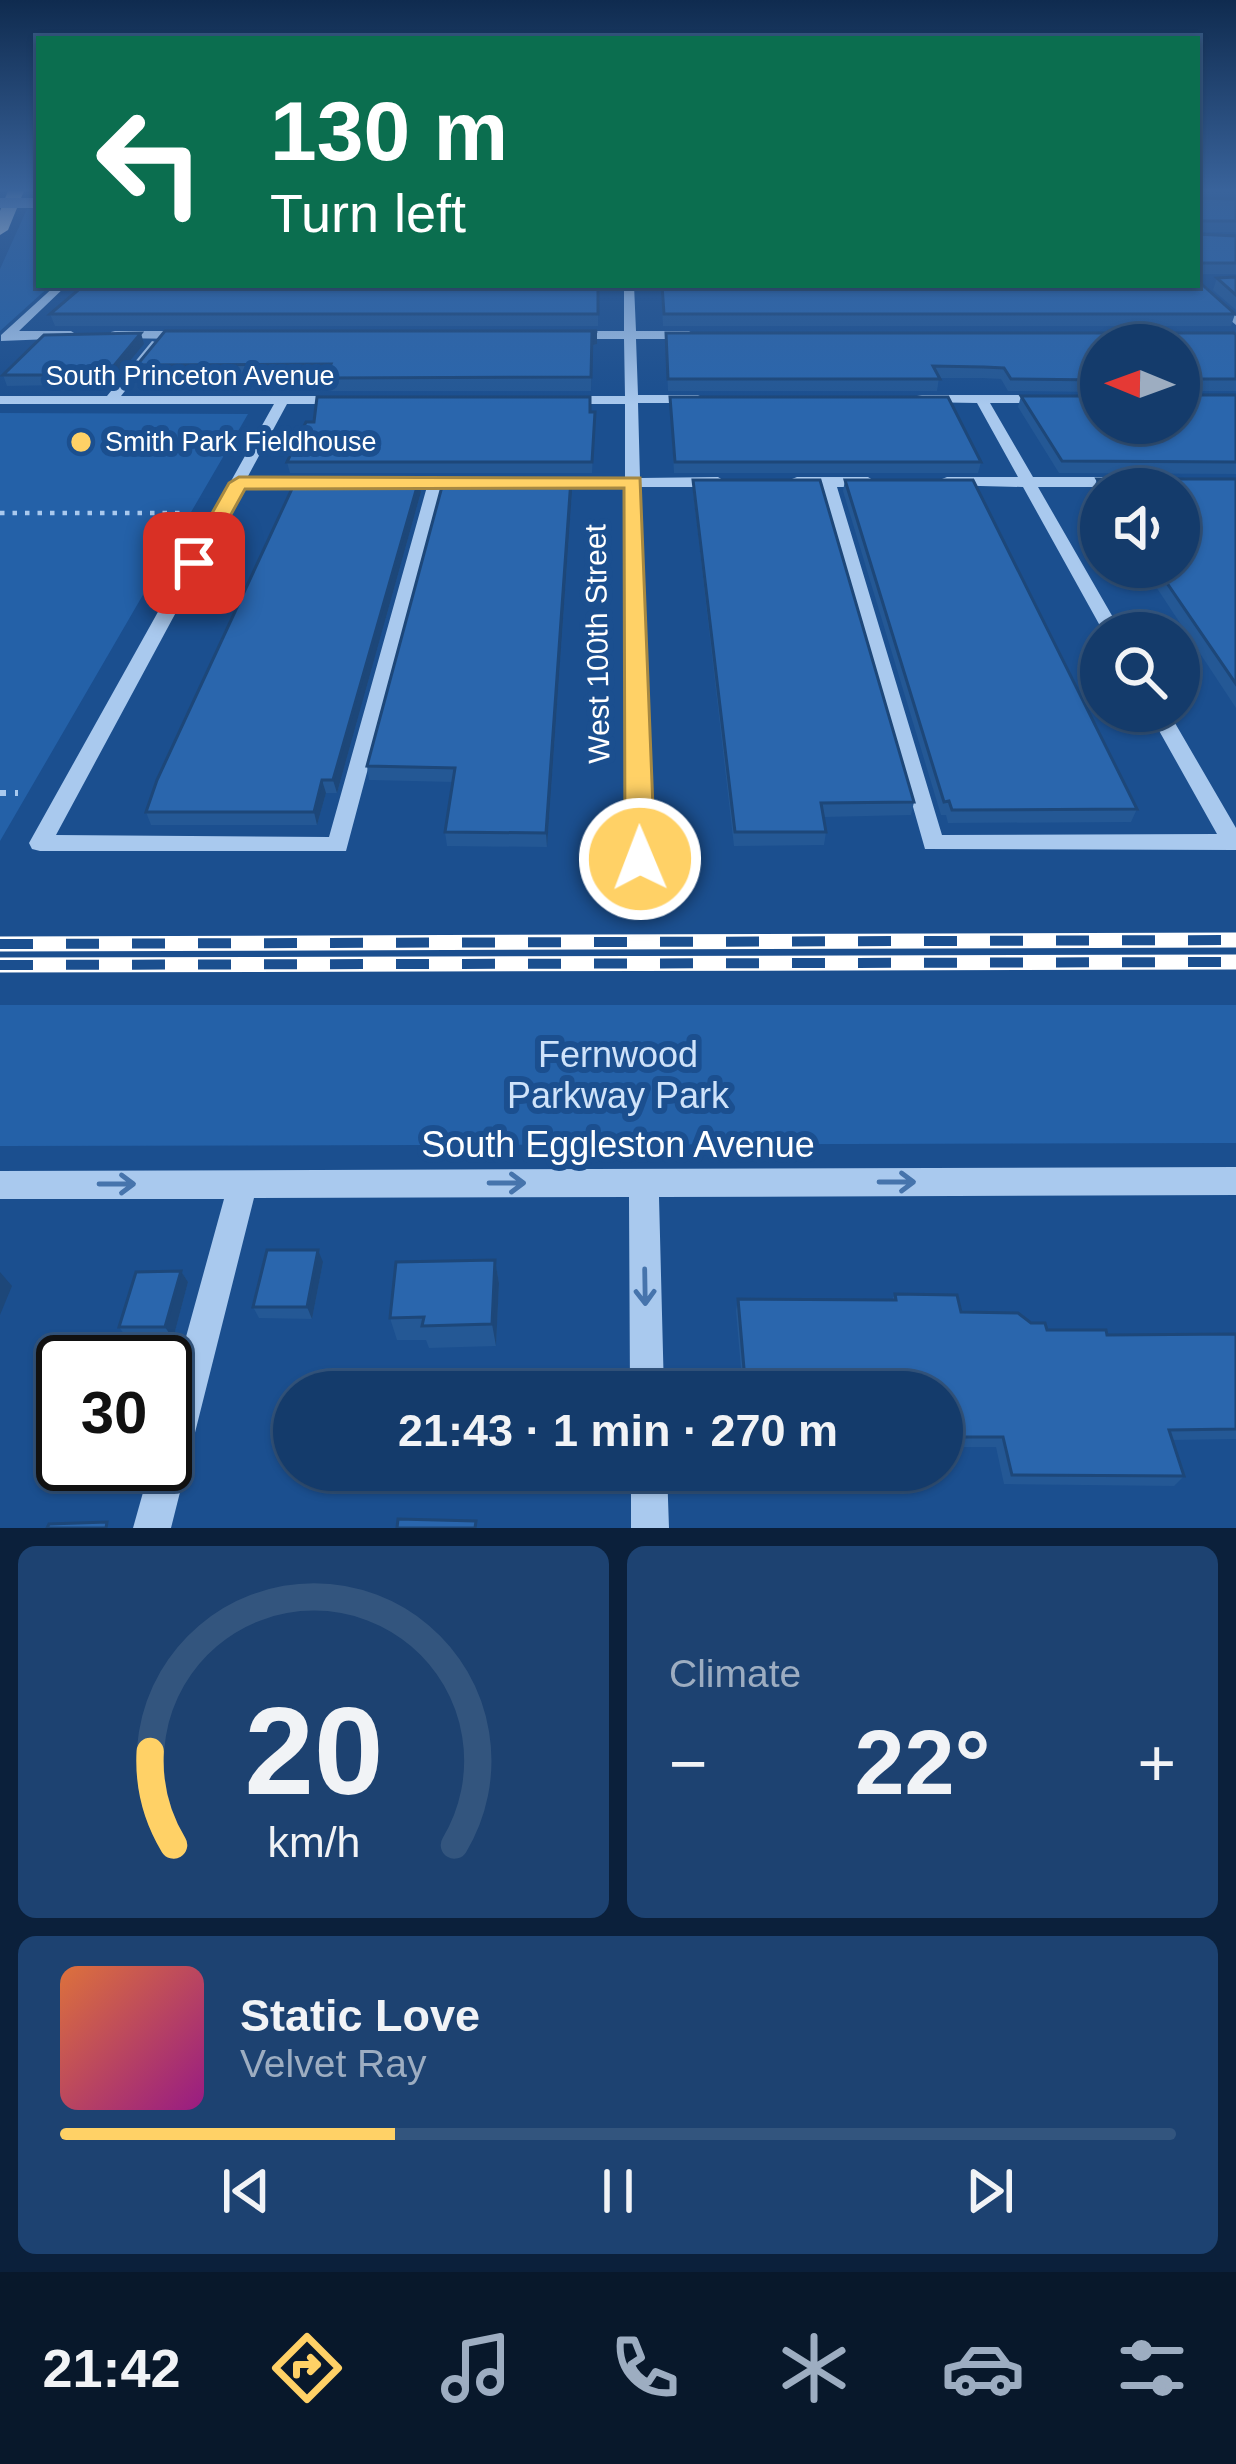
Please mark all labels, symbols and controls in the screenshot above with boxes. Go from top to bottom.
icon: left [72,84,228,240]
text: 130 m [270,84,508,178]
text: Turn left [270,183,466,243]
north arrow [1080,324,1200,444]
map controls [1080,324,1200,732]
street label: South Princeton Avenue [45,361,335,391]
place label: Smith Park Fieldhouse [105,427,377,457]
marker: Smith Park Fieldhouse [68,429,94,455]
button: sound [1080,468,1200,588]
pin [143,512,245,614]
street label: West 100th Street [578,523,616,764]
icon: arrive [161,530,227,596]
button: search [1080,612,1200,732]
position arrow [577,796,703,922]
park label: Fernwood Parkway Park [507,1034,730,1116]
street label: South Eggleston Avenue [421,1124,815,1165]
one-way arrow [877,1171,916,1193]
one-way arrow [487,1172,526,1194]
one-way arrow [97,1173,136,1195]
one-way arrow [634,1267,657,1306]
speed limit sign: 30 [36,1335,192,1491]
text: 21:43 · 1 min · 270 m [398,1405,838,1456]
text: Climate [669,1652,801,1695]
text: 20 [244,1681,383,1820]
text: 22° [854,1713,991,1813]
text: − [669,1726,708,1800]
text: + [1137,1726,1176,1800]
text: km/h [267,1818,360,1866]
text: Static Love [240,1990,480,2041]
text: Velvet Ray [240,2042,426,2085]
icon: previous [213,2158,279,2224]
icon: pause [585,2158,651,2224]
icon: next [957,2158,1023,2224]
icon: directions [265,2326,349,2410]
icon: music [434,2326,518,2410]
icon: phone [603,2326,687,2410]
icon: climate [772,2326,856,2410]
icon: car [941,2326,1025,2410]
icon: filters [1110,2326,1194,2410]
text: 21:42 [42,2338,181,2398]

